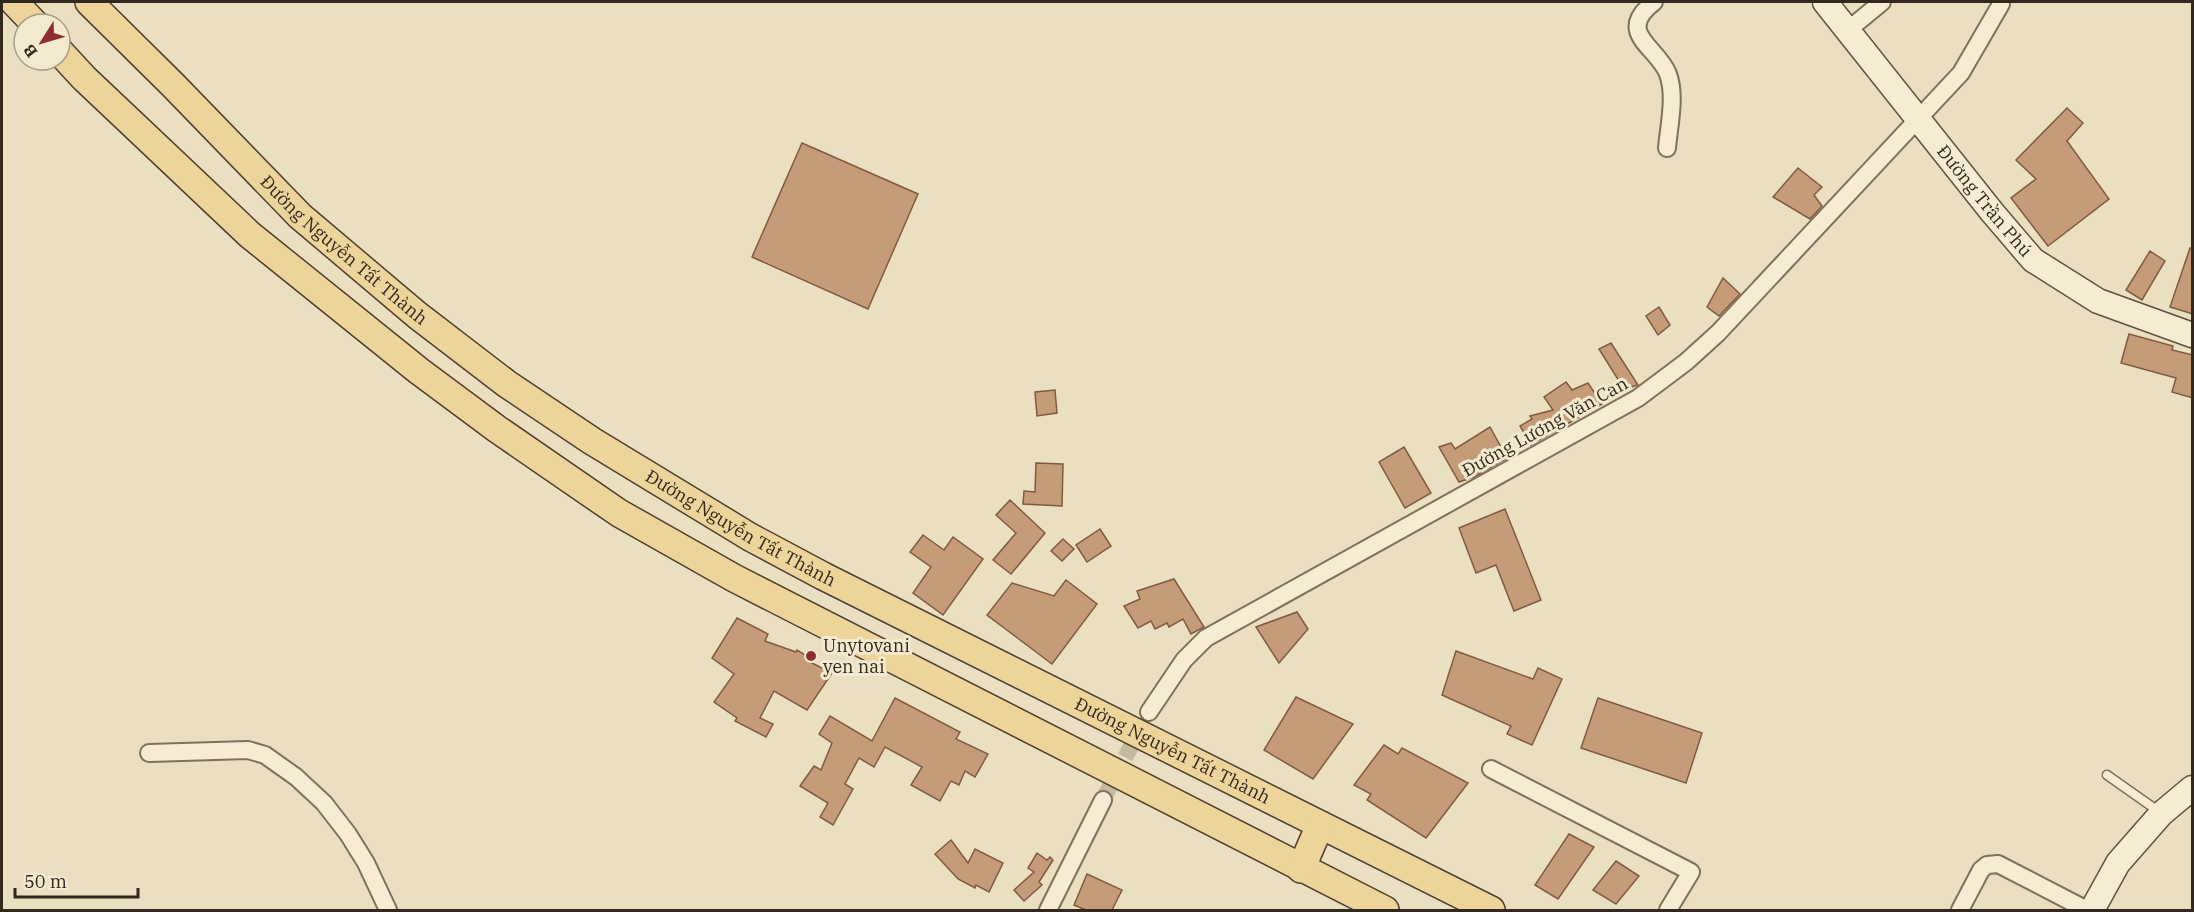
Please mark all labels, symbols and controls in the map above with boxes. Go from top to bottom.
north arrow [12,12,72,72]
text: B [19,41,41,62]
street label: Đường Trần Phú [1932,140,2037,262]
street label: Đường Nguyễn Tất Thành [256,170,432,330]
street label: Đường Lương Văn Can [1458,371,1632,482]
street label: Đường Nguyễn Tất Thành [641,464,840,592]
place label: Unytovani yen nai [823,634,910,678]
marker: Unytovani yen nai [804,649,818,663]
street label: Đường Nguyễn Tất Thành [1071,692,1274,809]
scale bar [15,861,138,899]
text: 50 m [24,870,67,893]

